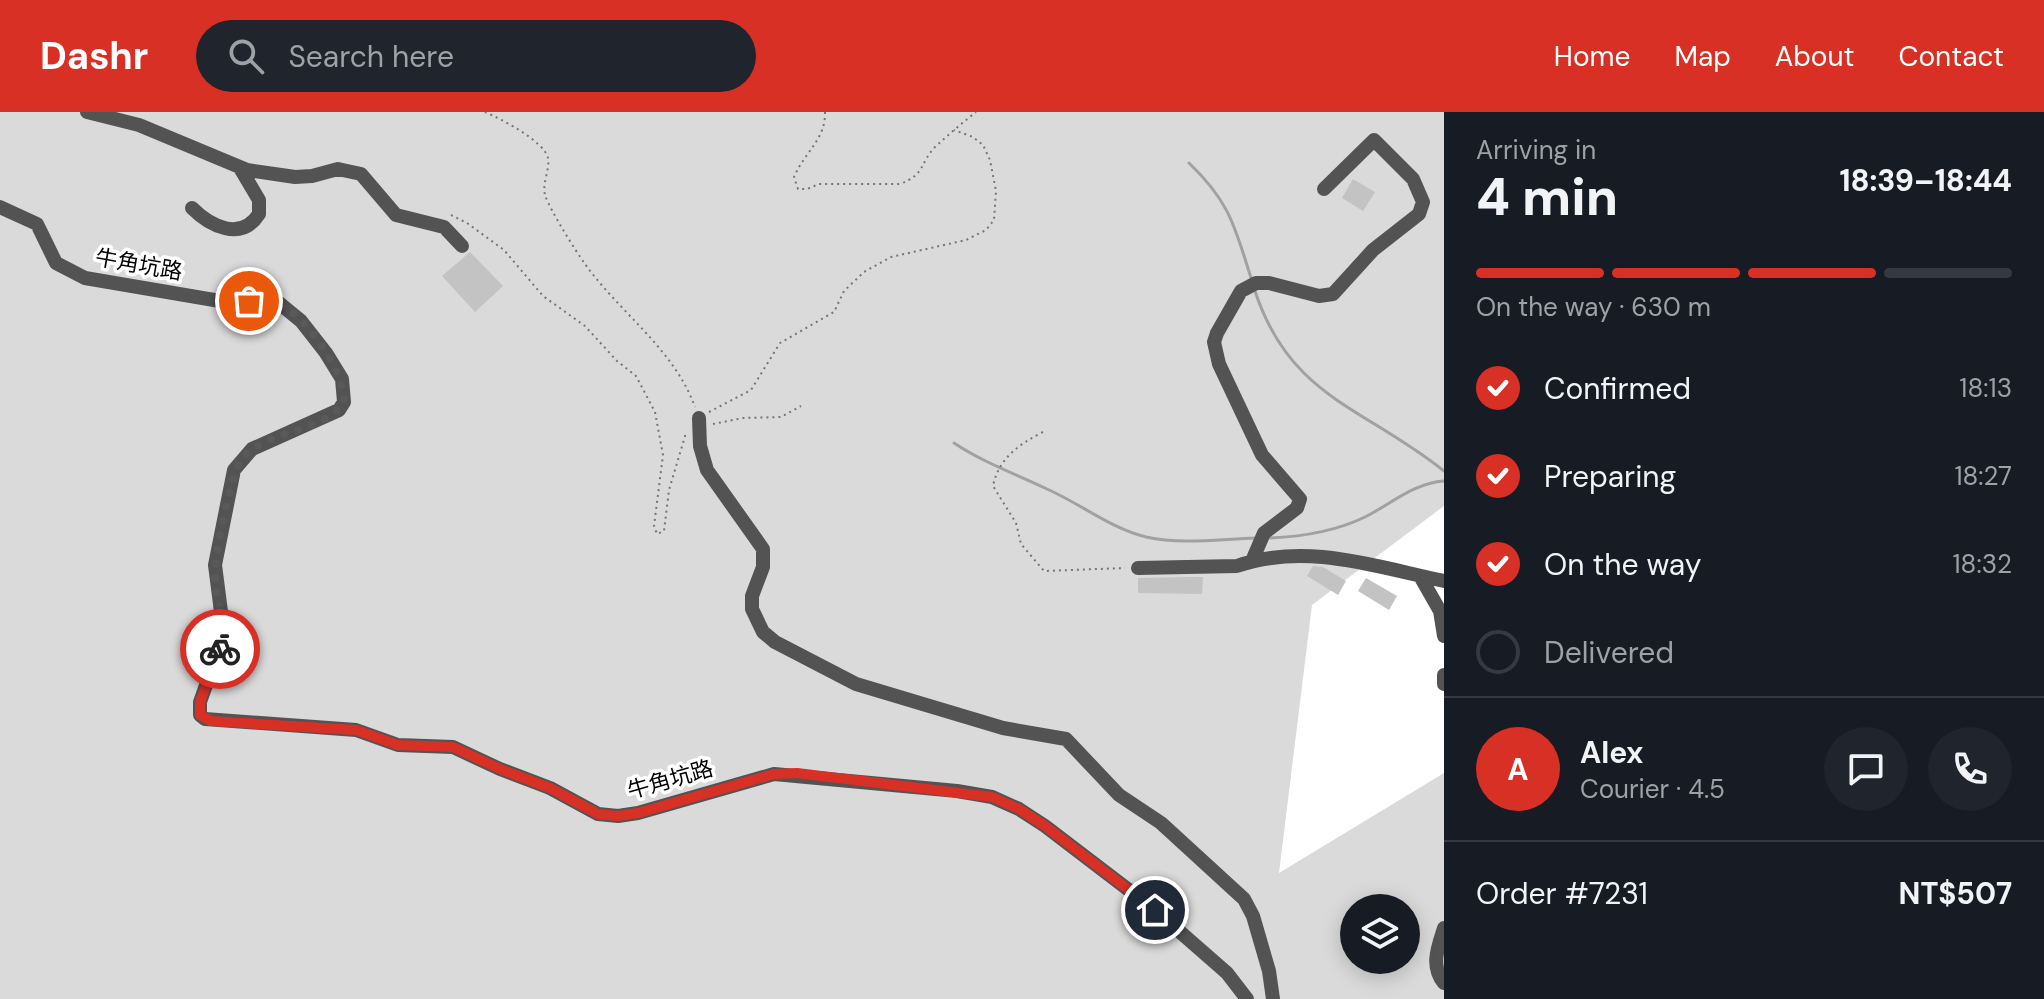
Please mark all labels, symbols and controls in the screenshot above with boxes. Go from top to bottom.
search box [196,20,756,92]
text: Dashr [40,31,148,81]
icon: search [224,34,268,78]
text: Search here [288,37,454,76]
text: Home [1554,38,1630,75]
text: Map [1674,38,1731,75]
text: About [1775,38,1854,75]
text: Contact [1898,38,2004,75]
text: Arriving in [1476,133,1596,167]
text: 18:39–18:44 [1839,161,2012,200]
text: 4 min [1476,163,1618,231]
street label: 牛角坑路 [93,243,185,286]
pin [215,267,283,335]
icon: bag [227,279,271,323]
text: On the way · 630 m [1476,290,1711,324]
icon: check [1476,366,1520,410]
text: Confirmed [1544,369,1691,408]
text: 18:13 [1959,371,2012,405]
icon: check [1476,454,1520,498]
text: Preparing [1544,457,1676,496]
text: 18:27 [1954,459,2012,493]
icon: check [1476,542,1520,586]
text: On the way [1544,545,1701,584]
text: 18:32 [1952,547,2012,581]
courier [180,609,260,689]
icon: bike [198,627,242,671]
text: Delivered [1544,633,1674,672]
button: chat [1824,727,1908,811]
button: phone [1928,727,2012,811]
text: Alex [1580,733,1643,772]
text: A [1507,750,1529,789]
street label: 牛角坑路 [624,753,716,806]
text: Courier · 4.5 [1580,772,1725,806]
text: Order #7231 [1476,874,1648,913]
text: NT$507 [1899,874,2012,913]
pin [1121,876,1189,944]
icon: home [1133,888,1177,932]
map controls [1340,894,1420,974]
button: layers [1340,894,1420,974]

